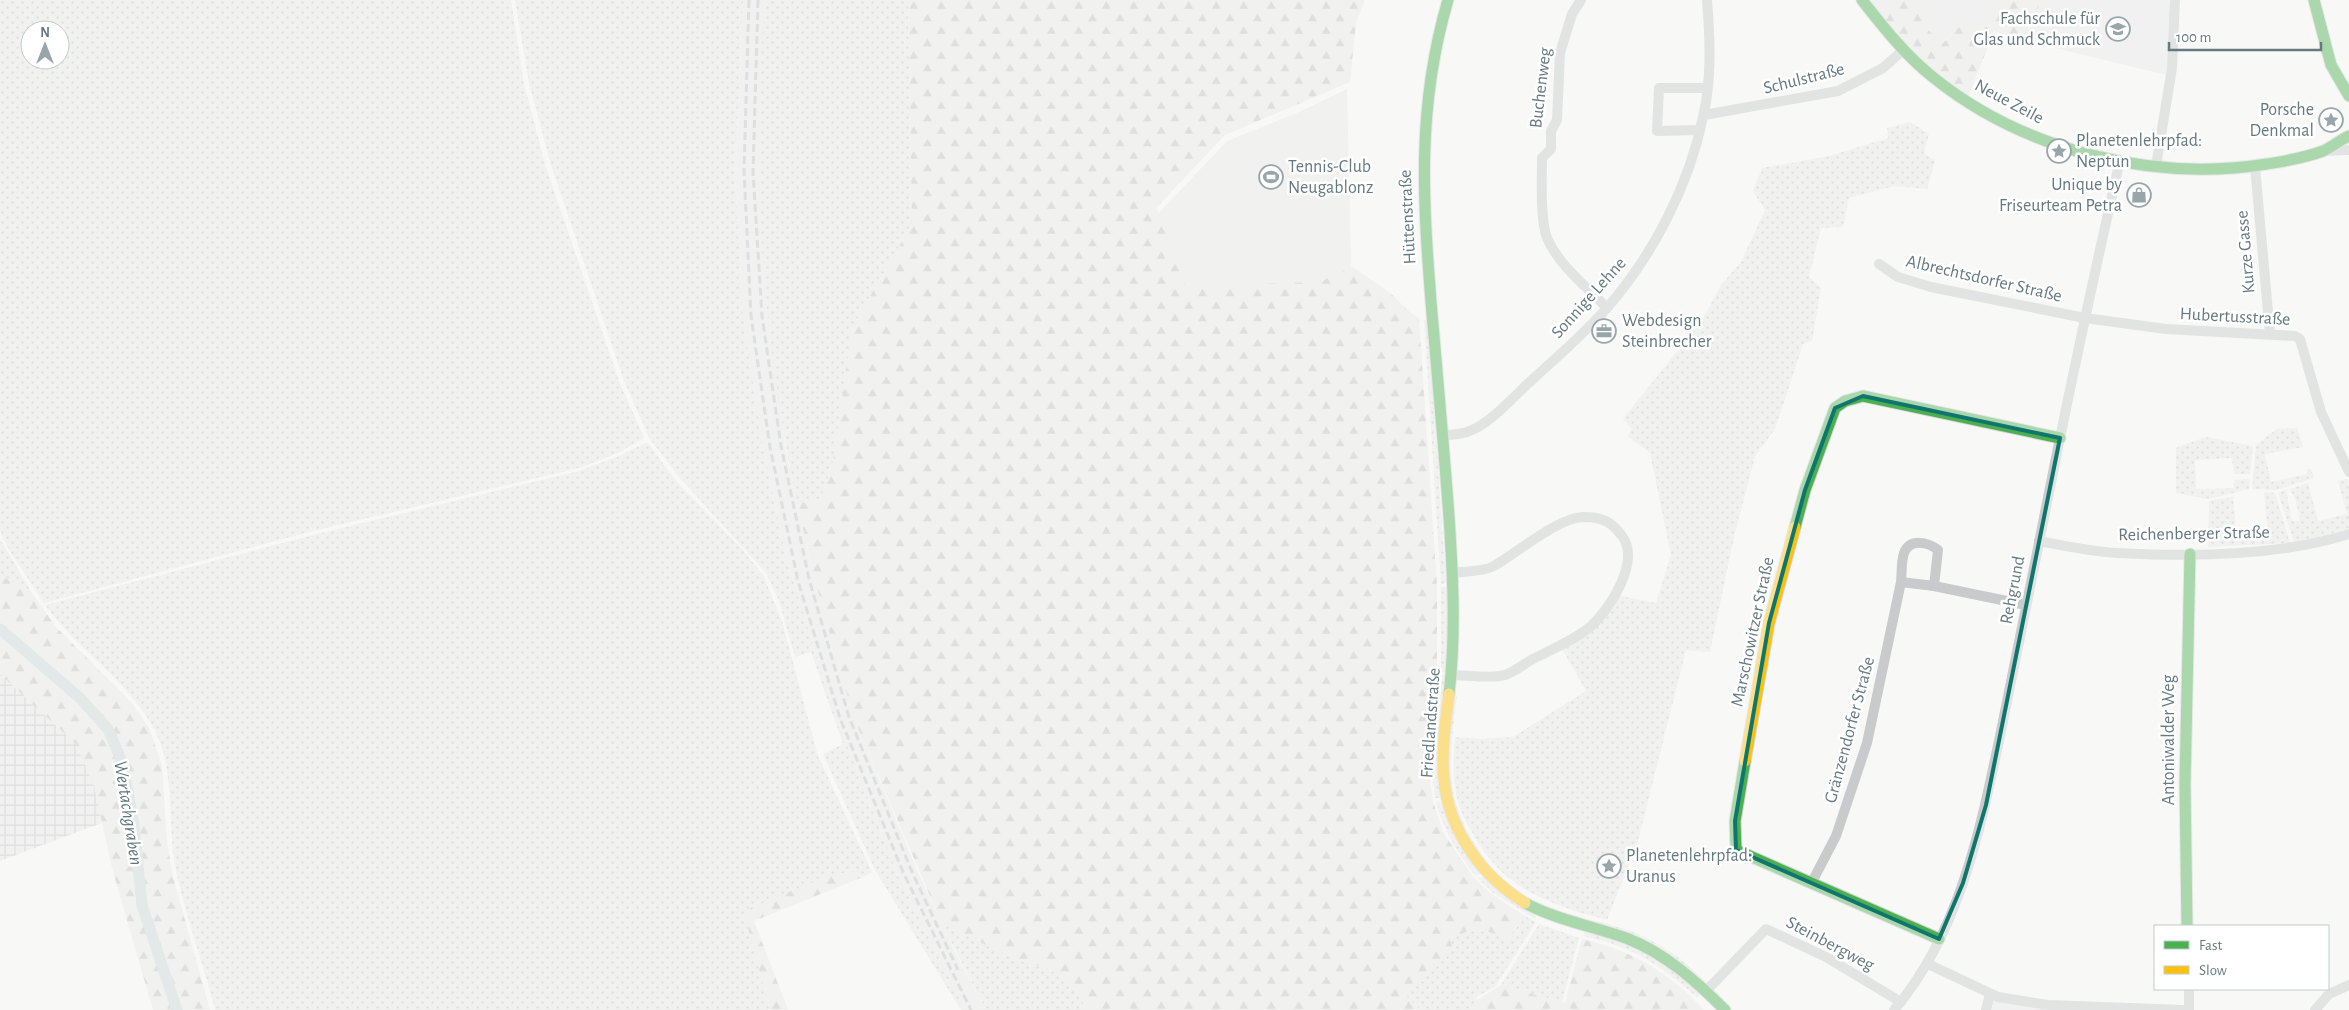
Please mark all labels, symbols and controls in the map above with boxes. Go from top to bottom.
place label: Fachschule für Glas und Schmuck [1973,10,2101,49]
school or university icon: Fachschule für Glas und Schmuck [2105,16,2131,42]
north arrow [20,20,70,70]
scale bar [2169,20,2322,52]
text: N [40,26,50,40]
text: 100 m [2176,30,2211,45]
street label: Buchenweg [1527,46,1555,129]
street label: Schulstraße [1762,60,1846,98]
street label: Neue Zeile [1972,76,2046,128]
place label: Porsche Denkmal [2249,101,2314,140]
place icon: Porsche Denkmal [2318,107,2344,133]
place label: Planetenlehrpfad: Neptun [2076,132,2202,171]
place icon: Planetenlehrpfad: Neptun [2046,138,2072,164]
place label: Tennis-Club Neugablonz [1288,158,1373,197]
sports icon: Tennis-Club Neugablonz [1258,164,1284,190]
street label: Hüttenstraße [1397,169,1419,265]
place label: Unique by Friseurteam Petra [1999,176,2122,215]
shop icon: Unique by Friseurteam Petra [2126,182,2152,208]
street label: Kurze Gasse [2233,210,2259,294]
street label: Albrechtsdorfer Straße [1904,252,2064,306]
street label: Sonnige Lehne [1548,254,1630,342]
street label: Hubertusstraße [2179,305,2291,329]
place label: Webdesign Steinbrecher [1622,312,1712,351]
office icon: Webdesign Steinbrecher [1591,318,1617,344]
street label: Reichenberger Straße [2118,524,2270,544]
street label: Rehgrund [1998,554,2028,626]
street label: Marschowitzer Straße [1728,556,1778,708]
street label: Gränzendorfer Straße [1822,655,1878,805]
street label: Friedlandstraße [1418,667,1444,779]
street label: Antoniwalder Weg [2160,675,2178,805]
water label: Wertachgraben [110,759,146,867]
place label: Planetenlehrpfad: Uranus [1626,847,1752,886]
place icon: Planetenlehrpfad: Uranus [1596,853,1622,879]
street label: Steinbergweg [1783,913,1877,975]
legend [2154,925,2329,990]
text: Fast [2199,938,2223,953]
text: Slow [2199,963,2227,978]

